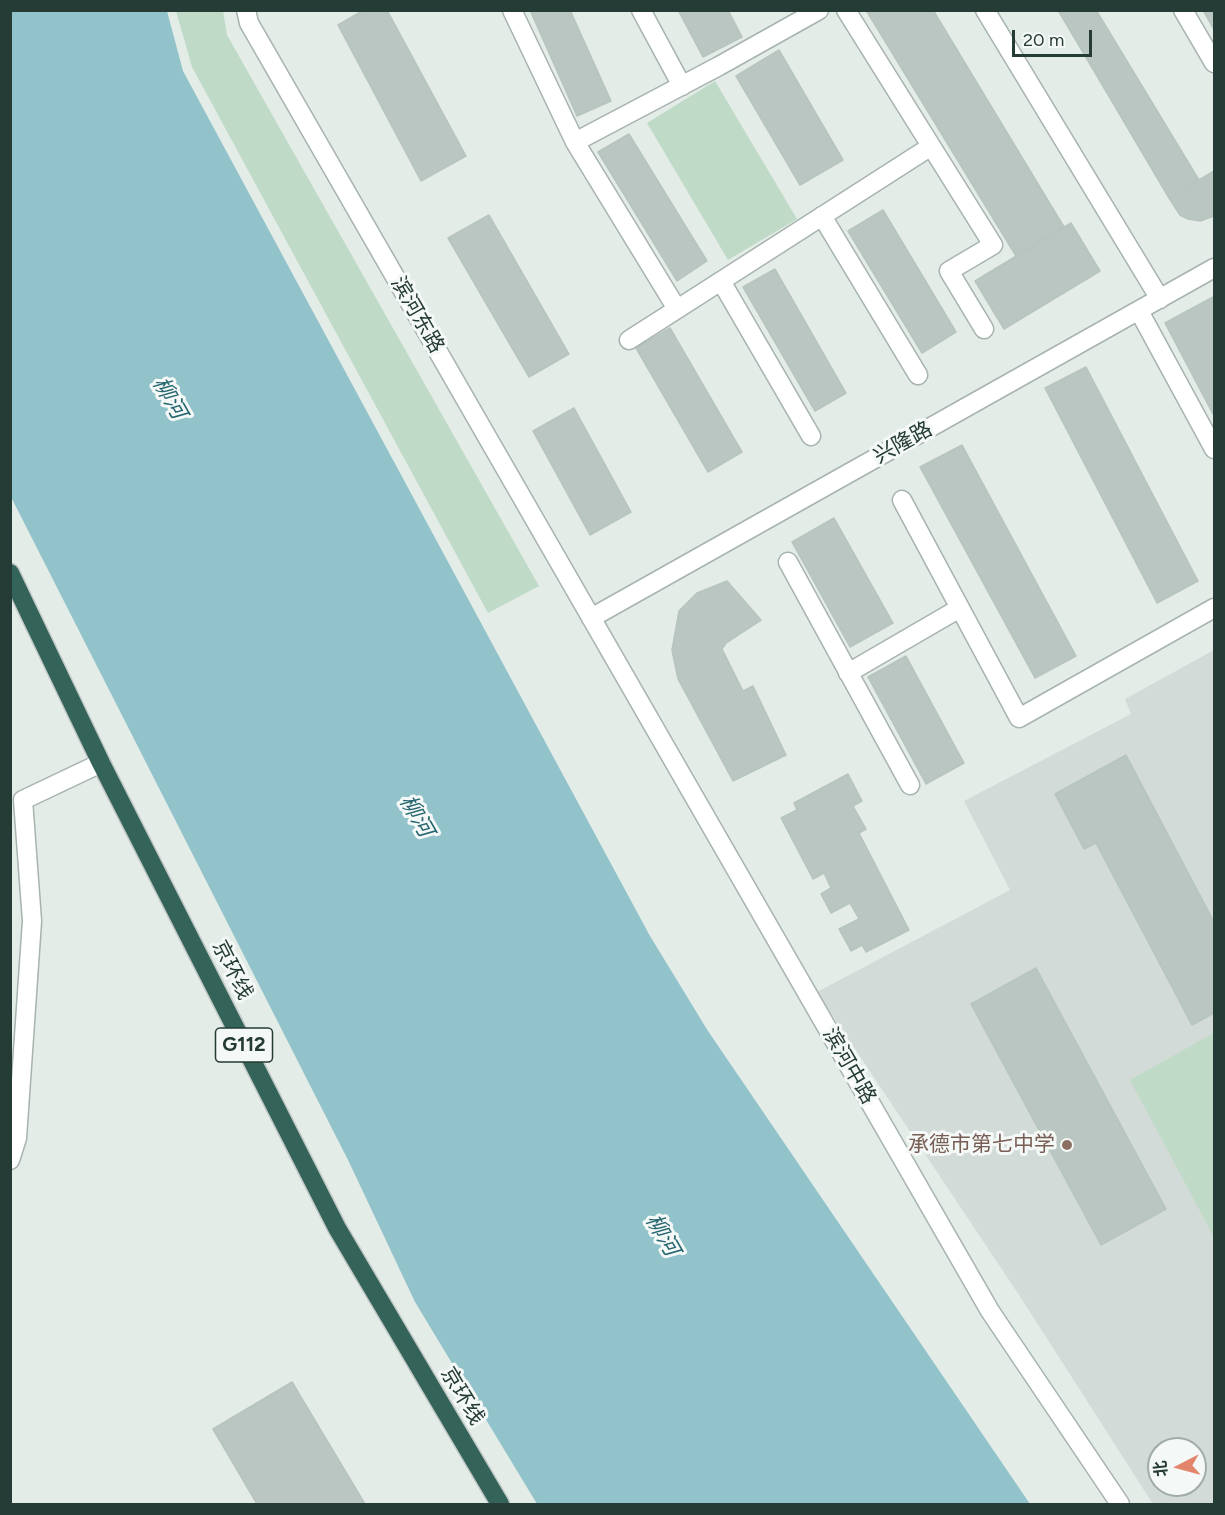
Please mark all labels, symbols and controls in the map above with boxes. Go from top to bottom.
scale bar [1015,18,1094,56]
text: 20 m [1023,29,1064,51]
street label: 滨河东路 [385,272,449,358]
water label: 柳河 [147,372,191,424]
street label: 兴隆路 [869,417,937,469]
water label: 柳河 [394,790,438,842]
street label: 京环线 [206,936,258,1004]
street label: 滨河中路 [817,1023,881,1109]
road number: G112 [216,1028,272,1062]
place label: 承德市第七中学 [908,1132,1055,1158]
marker: 承德市第七中学 [1060,1138,1074,1152]
water label: 柳河 [640,1209,684,1261]
street label: 京环线 [435,1363,489,1429]
north arrow [1147,1437,1207,1497]
text: 北 [1150,1460,1171,1478]

